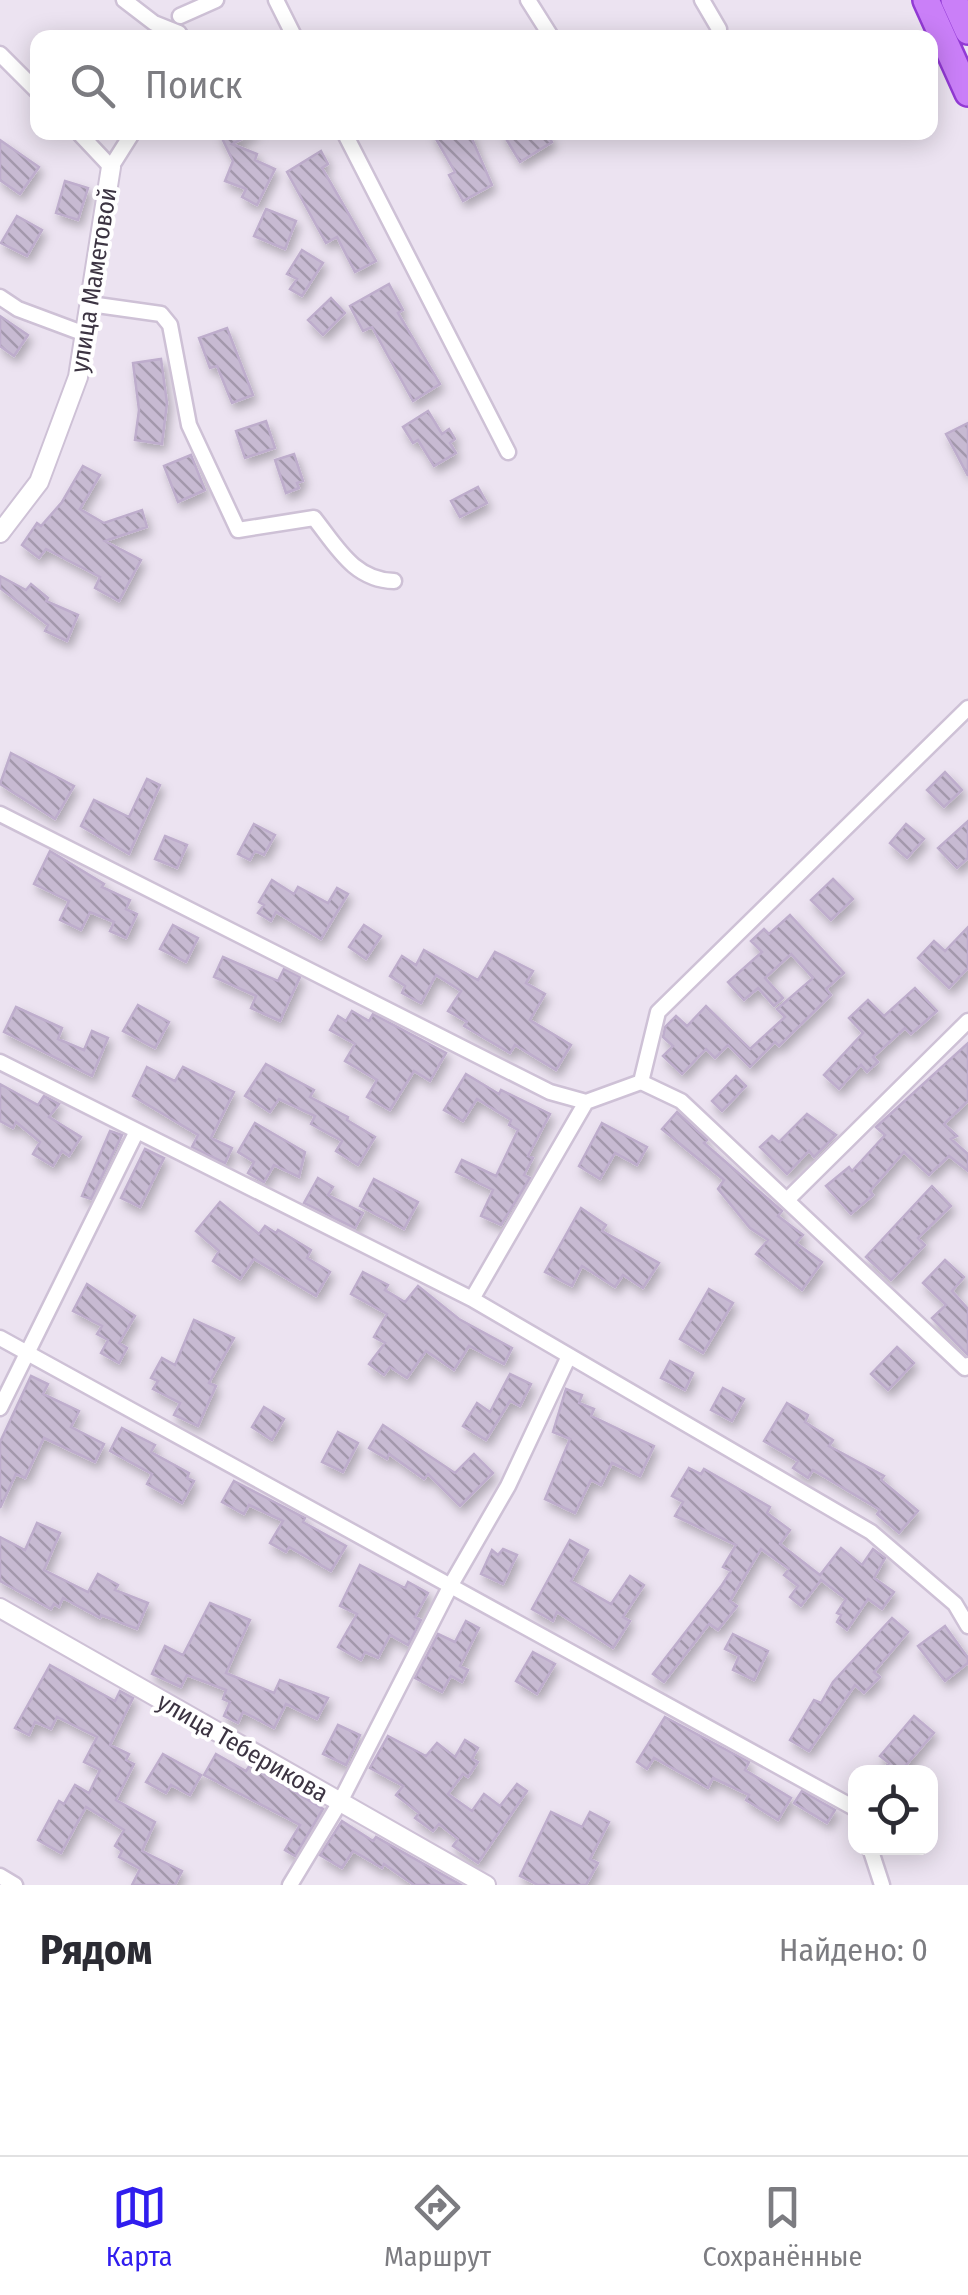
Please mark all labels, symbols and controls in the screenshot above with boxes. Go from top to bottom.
search box [30,30,938,140]
icon: search [65,58,120,113]
text: Поиск [145,62,242,108]
street label: улица Маметовой [65,185,123,375]
street label: улица Теберикова [152,1687,333,1809]
map controls [848,1765,938,1855]
button: locate [848,1765,938,1855]
text: Рядом [40,1925,152,1975]
text: Найдено: 0 [779,1931,928,1969]
tab: Карта [106,2180,173,2273]
tab: Маршрут [384,2180,491,2273]
tab: Сохранённые [702,2180,862,2273]

